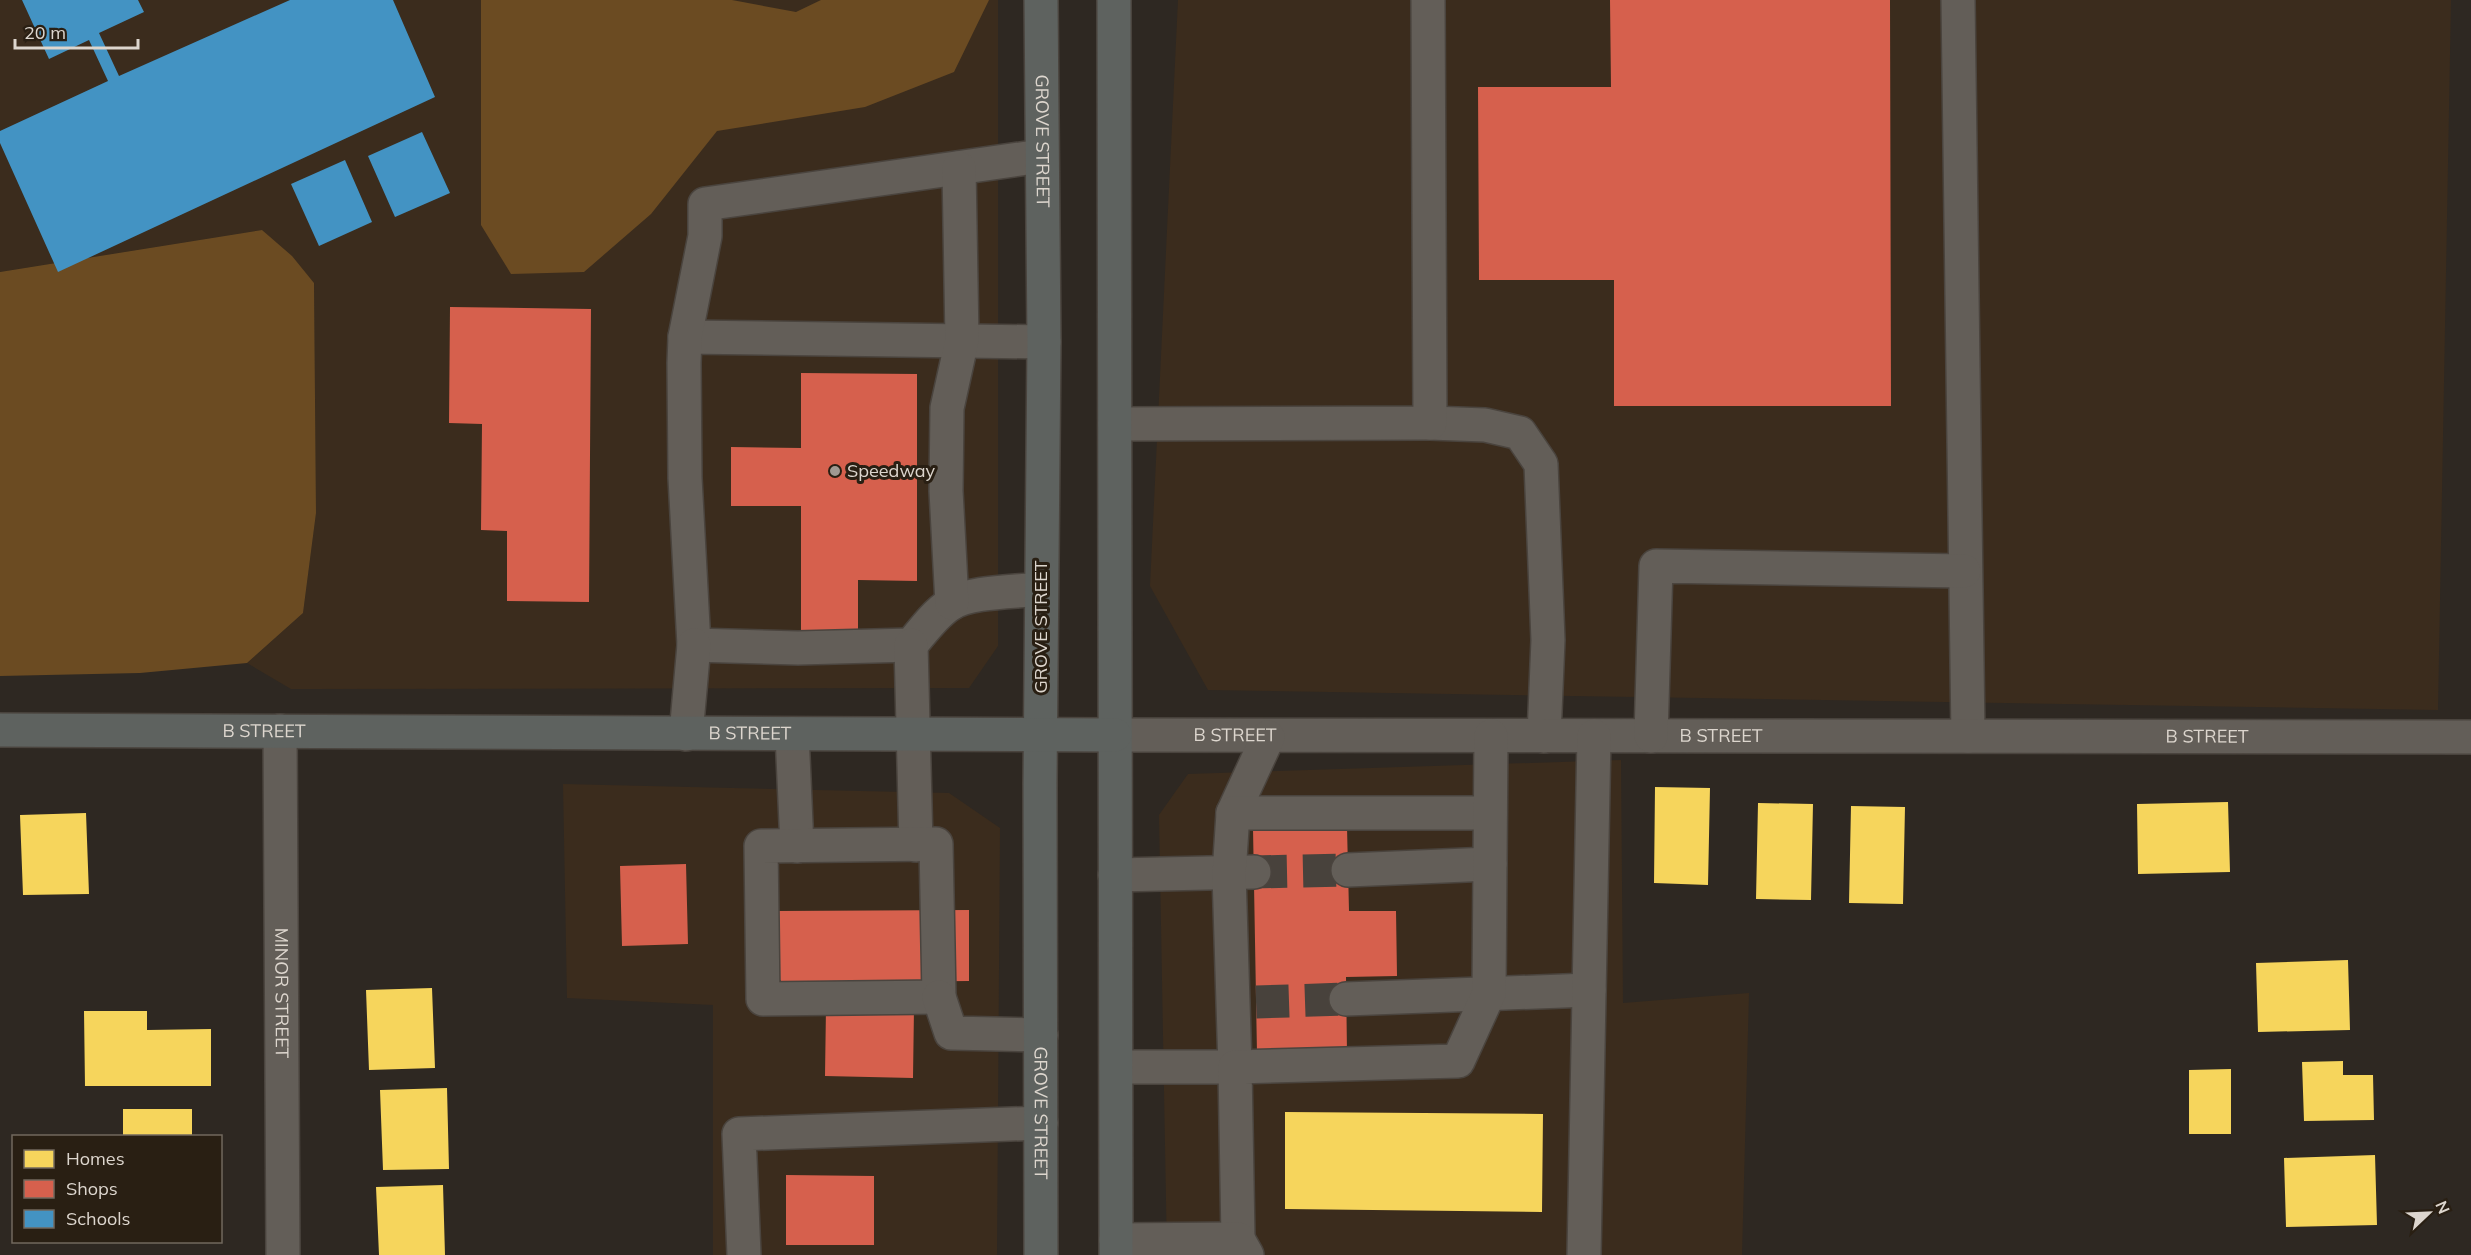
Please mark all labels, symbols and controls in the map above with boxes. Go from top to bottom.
scale bar [15,12,138,50]
text: 20 m [24,21,66,44]
street label: GROVE STREET [1031,74,1055,208]
place label: Speedway [847,459,936,482]
marker: Speedway [828,464,842,478]
street label: GROVE STREET [1029,560,1052,694]
street label: B STREET [222,719,306,742]
street label: B STREET [708,721,792,745]
street label: B STREET [1193,723,1277,746]
street label: B STREET [1679,724,1763,747]
street label: B STREET [2165,725,2249,748]
street label: MINOR STREET [270,928,294,1059]
street label: GROVE STREET [1030,1046,1053,1180]
legend [12,1135,222,1243]
text: Homes [66,1147,125,1170]
text: Shops [66,1177,118,1200]
north arrow [2399,1183,2459,1243]
text: N [2431,1198,2454,1217]
text: Schools [66,1207,131,1230]

